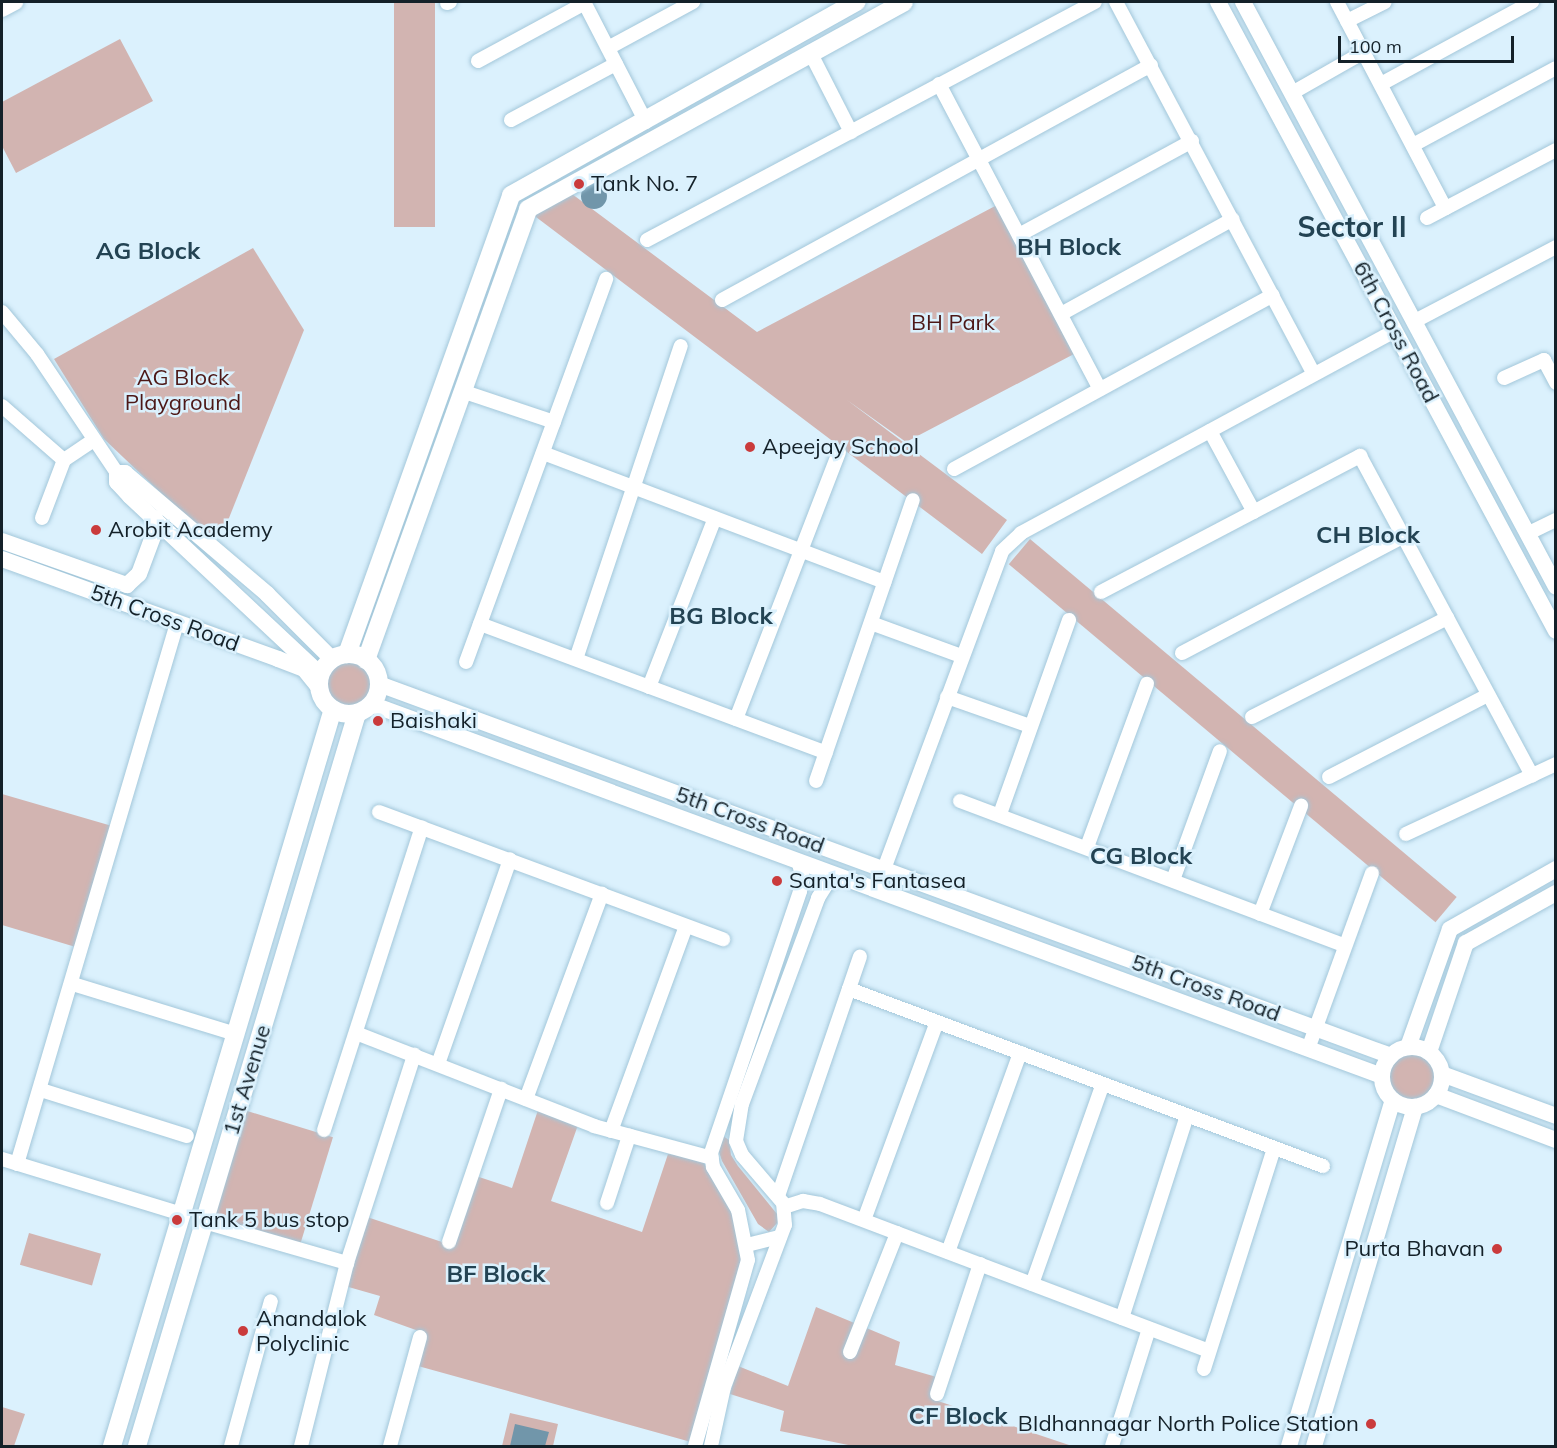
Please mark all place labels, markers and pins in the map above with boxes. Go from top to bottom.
place label: Tank No. 7 [591,171,698,197]
marker: Tank No. 7 [572,177,586,191]
place label: Apeejay School [762,434,919,460]
marker: Apeejay School [743,440,757,454]
place label: Arobit Academy [108,517,273,543]
marker: Arobit Academy [89,523,103,537]
place label: Baishaki [390,708,477,734]
marker: Baishaki [371,714,385,728]
place label: Santa's Fantasea [789,868,966,894]
marker: Santa's Fantasea [770,874,784,888]
place label: Tank 5 bus stop [189,1207,349,1233]
marker: Tank 5 bus stop [170,1213,184,1227]
place label: Purta Bhavan [1344,1236,1485,1262]
marker: Purta Bhavan [1490,1242,1504,1256]
place label: Anandalok Polyclinic [256,1305,367,1356]
marker: Anandalok Polyclinic [234,1322,252,1340]
place label: BIdhannagar North Police Station [1018,1411,1359,1437]
marker: BIdhannagar North Police Station [1364,1417,1378,1431]

